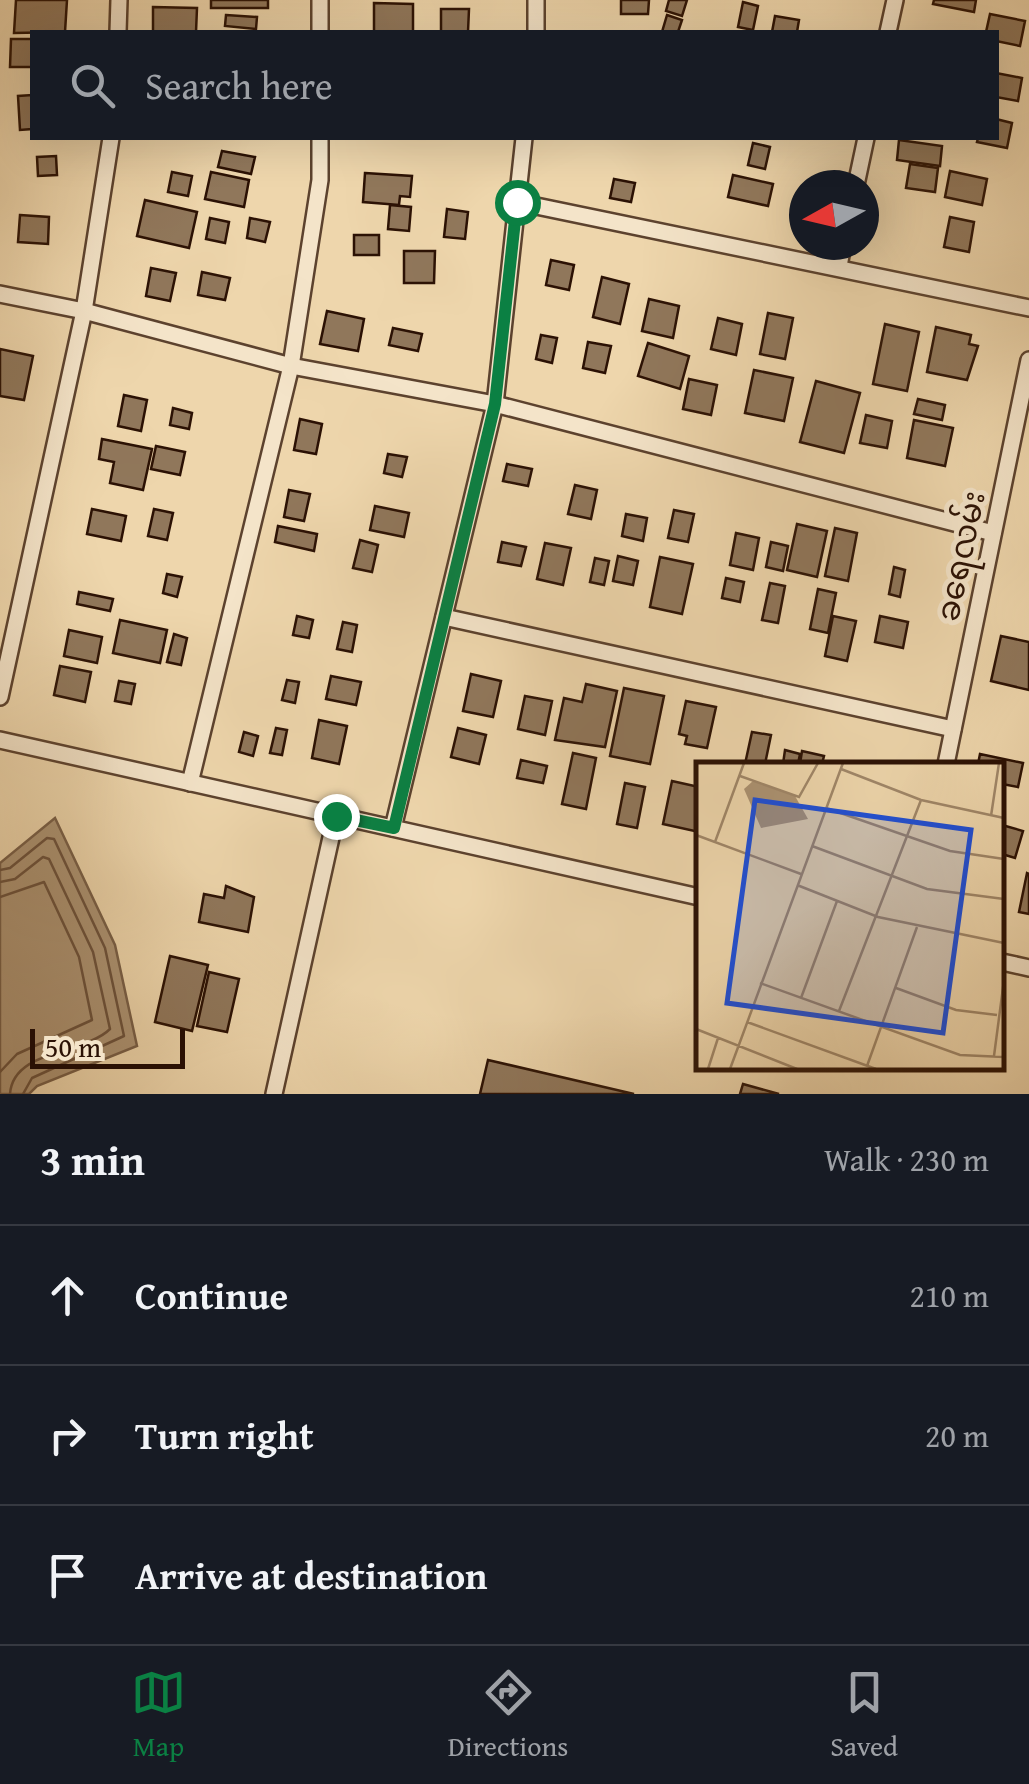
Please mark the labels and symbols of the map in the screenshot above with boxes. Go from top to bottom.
north arrow [789,170,879,260]
route start [495,180,541,226]
street label: ခရေလမ်း [923,486,1000,626]
inset map [696,762,1004,1069]
route end [314,794,360,840]
scale bar [30,1024,185,1068]

